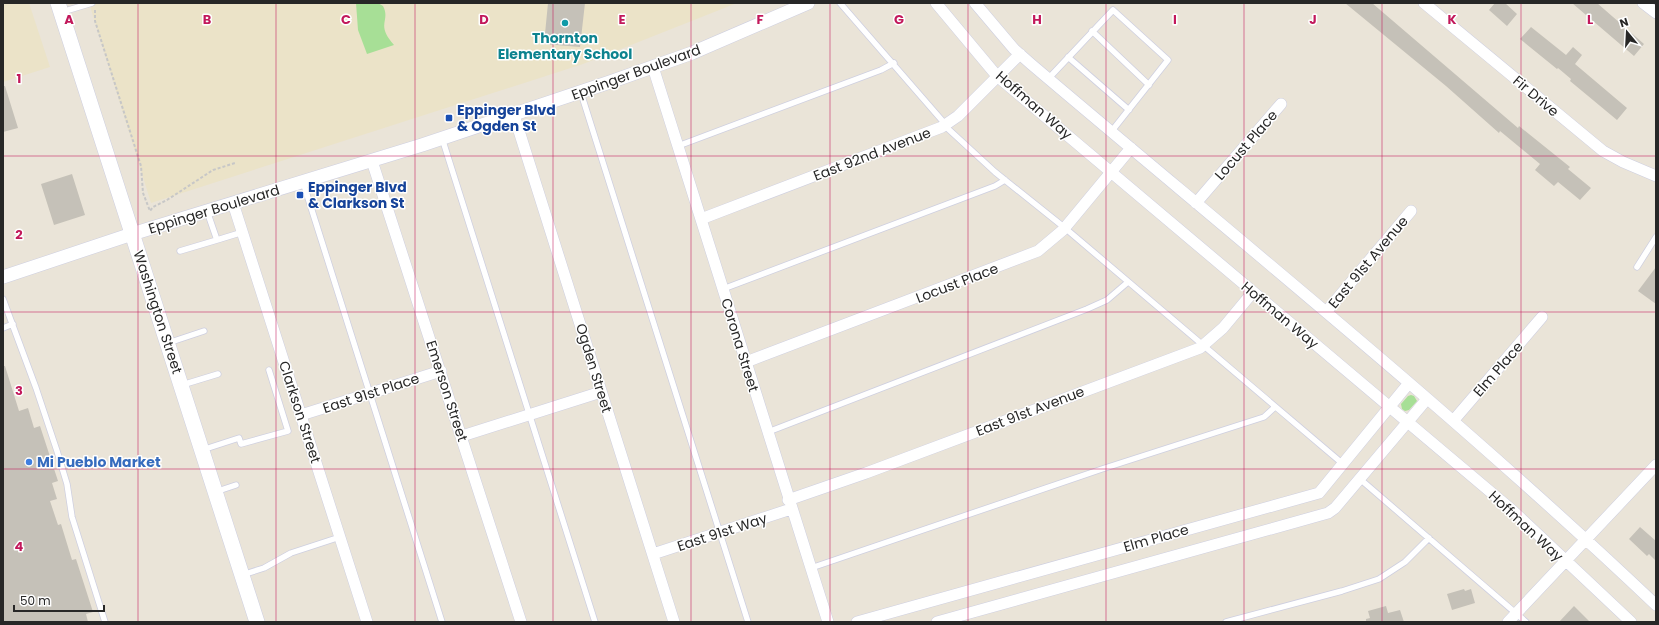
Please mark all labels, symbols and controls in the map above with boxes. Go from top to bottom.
text: A [64,10,74,29]
text: B [203,10,212,29]
text: C [341,10,351,29]
text: D [479,10,489,29]
text: E [618,10,626,29]
text: F [756,10,764,29]
text: G [894,10,904,29]
text: H [1032,10,1042,29]
text: I [1173,10,1177,29]
text: J [1309,10,1317,29]
text: K [1447,10,1457,29]
text: L [1587,10,1593,29]
north arrow [1607,12,1647,52]
text: N [1617,14,1630,31]
marker: Thornton Elementary School [560,18,570,28]
place label: Thornton Elementary School [498,28,632,64]
street label: Eppinger Boulevard [569,39,703,105]
street label: Hoffman Way [991,66,1077,144]
text: 1 [17,69,21,88]
street label: Fir Drive [1509,71,1564,121]
place label: Eppinger Blvd & Ogden St [457,100,556,136]
street label: Locust Place [1210,105,1282,184]
marker: Eppinger Blvd & Ogden St [444,113,454,123]
street label: East 92nd Avenue [810,122,934,186]
place label: Eppinger Blvd & Clarkson St [308,177,407,213]
street label: Eppinger Boulevard [146,180,282,238]
marker: Eppinger Blvd & Clarkson St [295,190,305,200]
street label: East 91st Avenue [1323,211,1413,312]
text: 2 [15,225,23,244]
street label: Washington Street [129,248,187,376]
street label: Locust Place [913,258,1001,308]
street label: Hoffman Way [1237,277,1323,353]
street label: Corona Street [716,296,764,394]
street label: Ogden Street [571,321,617,415]
street label: Elm Place [1468,337,1528,401]
street label: Emerson Street [421,338,473,444]
street label: Clarkson Street [274,358,326,466]
street label: East 91st Place [320,368,422,418]
text: 3 [15,381,23,400]
street label: East 91st Avenue [973,381,1087,441]
place label: Mi Pueblo Market [37,452,161,472]
marker: Mi Pueblo Market [24,457,34,467]
street label: Hoffman Way [1484,486,1568,566]
street label: East 91st Way [675,508,770,556]
street label: Elm Place [1121,519,1191,557]
text: 4 [15,537,24,556]
scale bar [14,587,104,613]
text: 50 m [20,592,51,609]

